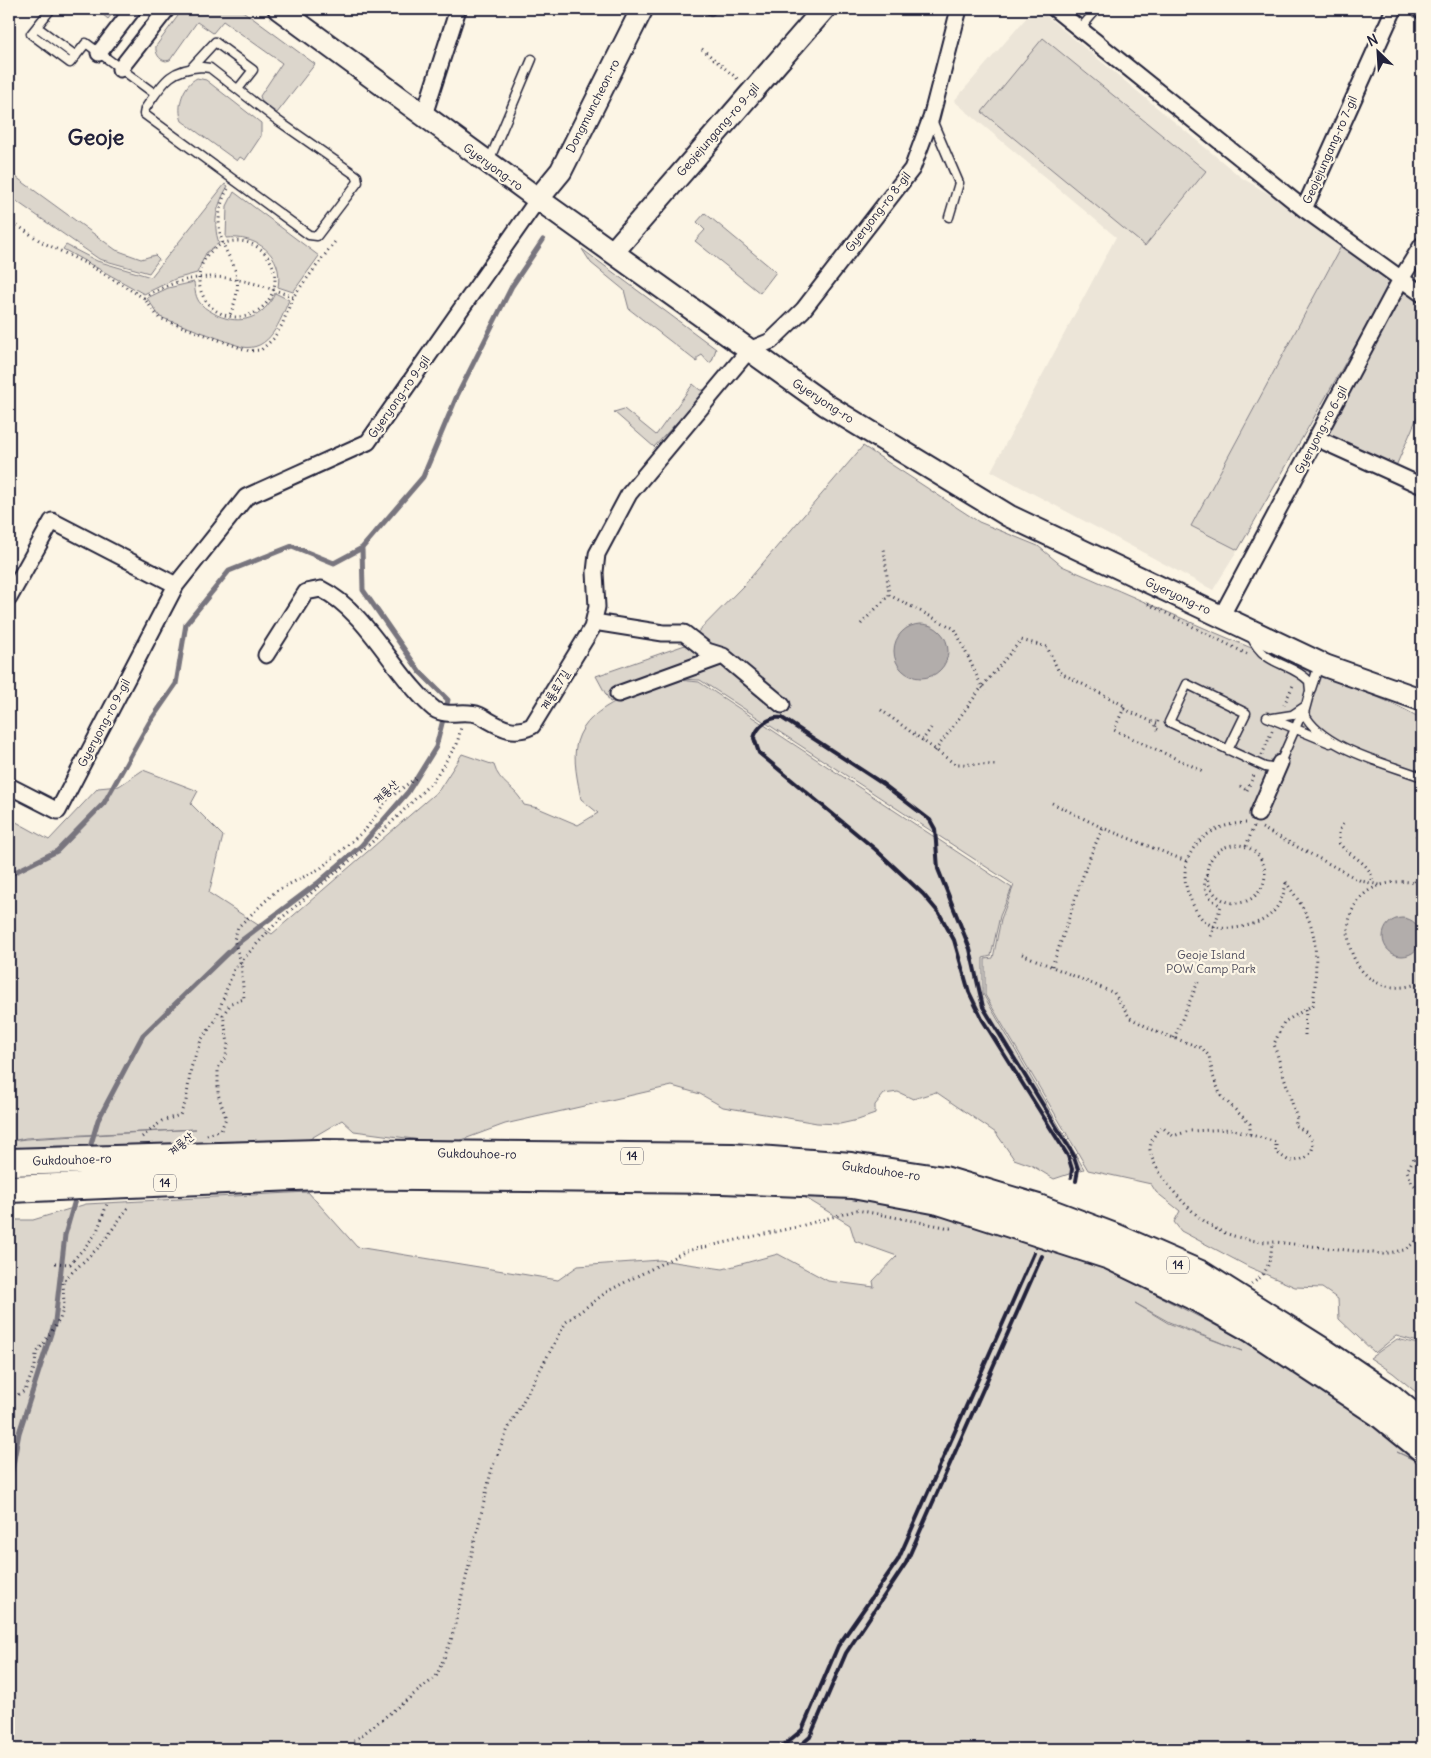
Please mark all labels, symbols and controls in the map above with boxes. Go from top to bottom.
north arrow [1354,28,1404,78]
text: N [1364,30,1381,50]
street label: Dongmuncheon-ro [562,56,623,155]
street label: Geojejungang-ro 9-gil [673,80,762,179]
street label: Geojejungang-ro 7-gil [1299,93,1360,206]
district label: Geoje [68,123,125,151]
street label: Gyeryong-ro [460,140,526,194]
street label: Gyeryong-ro 8-gil [842,169,914,255]
street label: Gyeryong-ro 9-gil [364,352,433,441]
street label: Gyeryong-ro [790,375,857,426]
street label: Gyeryong-ro 6-gil [1291,383,1350,476]
street label: Gyeryong-ro [1143,574,1214,617]
street label: 계룡로7길 [537,667,573,713]
street label: Gyeryong-ro 9-gil [74,676,133,769]
street label: 계룡산 [370,776,402,807]
park label: Geoje Island POW Camp Park [1166,947,1256,976]
street label: 계룡산 [165,1128,197,1159]
street label: Gukdouhoe-ro [437,1145,517,1162]
road number: 14 [621,1148,643,1164]
street label: Gukdouhoe-ro [32,1151,112,1168]
street label: Gukdouhoe-ro [841,1158,922,1183]
road number: 14 [154,1174,176,1192]
road number: 14 [1167,1256,1189,1274]

